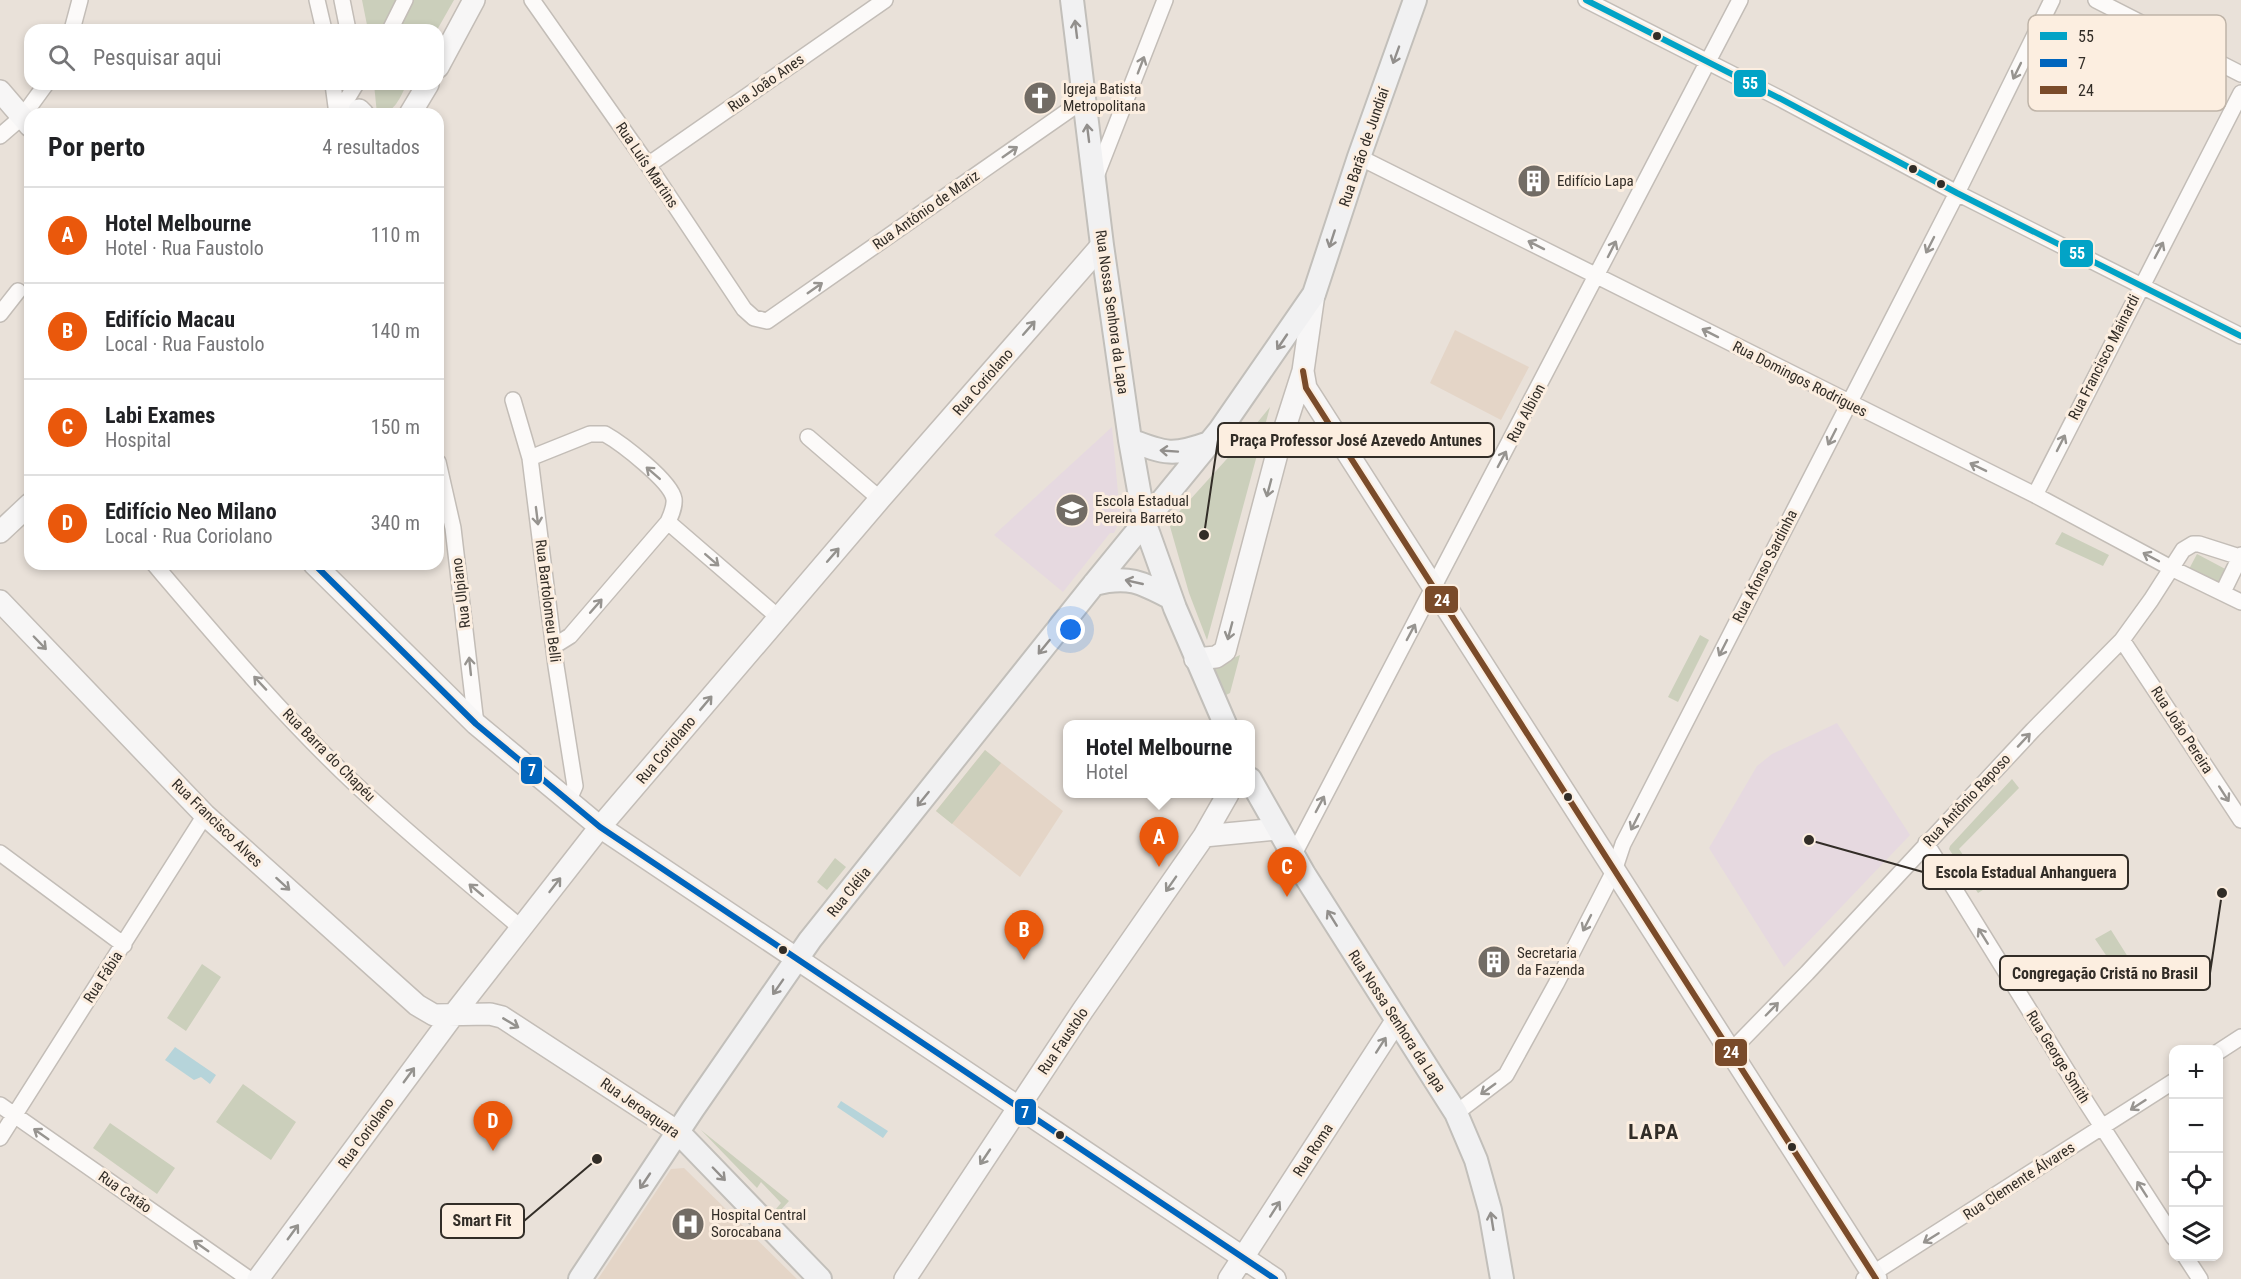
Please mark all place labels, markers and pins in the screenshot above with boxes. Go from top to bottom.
unlabelled marker [1651,30,1663,42]
church icon: Igreja Batista Metropolitana [1022,80,1058,116]
place label: Igreja Batista Metropolitana [1063,80,1146,115]
building icon: Edifício Lapa [1516,163,1552,199]
unlabelled marker [1907,163,1919,175]
place label: Edifício Lapa [1557,172,1634,190]
unlabelled marker [1935,178,1947,190]
callout: Praça Professor José Azevedo Antunes [1218,423,1494,457]
school or university icon: Escola Estadual Pereira Barreto [1054,492,1090,528]
place label: Escola Estadual Pereira Barreto [1095,492,1189,527]
unlabelled marker [1562,791,1574,803]
pin: A [1140,818,1178,867]
pin: C [1268,848,1306,897]
callout: Escola Estadual Anhanguera [1923,855,2128,889]
pin: B [1004,910,1044,960]
unlabelled marker [777,944,789,956]
building icon: Secretaria da Fazenda [1476,944,1512,980]
place label: Secretaria da Fazenda [1517,944,1585,979]
callout: Congregação Cristã no Brasil [2000,956,2210,990]
pin: D [474,1102,512,1151]
unlabelled marker [1054,1129,1066,1141]
unlabelled marker [1786,1141,1798,1153]
callout: Smart Fit [441,1204,524,1238]
hospital icon: Hospital Central Sorocabana [670,1206,706,1242]
place label: Hospital Central Sorocabana [711,1206,806,1241]

